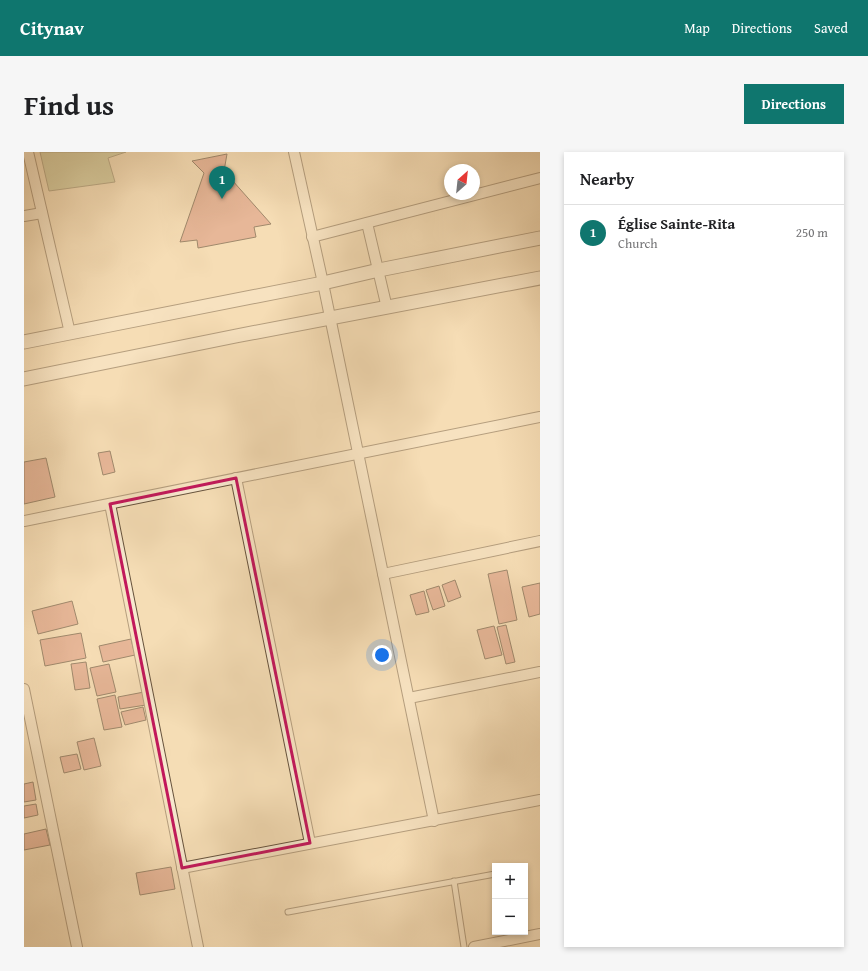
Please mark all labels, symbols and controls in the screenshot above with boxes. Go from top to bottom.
text: Citynav [20,14,84,42]
text: Map [684,18,710,38]
text: Directions [732,18,792,38]
text: Saved [814,18,848,38]
text: Find us [24,84,114,125]
button: Directions [744,84,844,124]
north arrow [444,164,480,200]
pin: 1 [209,166,235,199]
text: Nearby [580,166,634,191]
text: Église Sainte-Rita [618,213,735,234]
text: 1 [590,223,596,242]
text: 250 m [796,223,828,242]
text: Church [618,234,657,253]
your location [372,645,392,665]
map controls [492,863,528,935]
button: + [492,863,528,899]
button: − [492,899,528,935]

